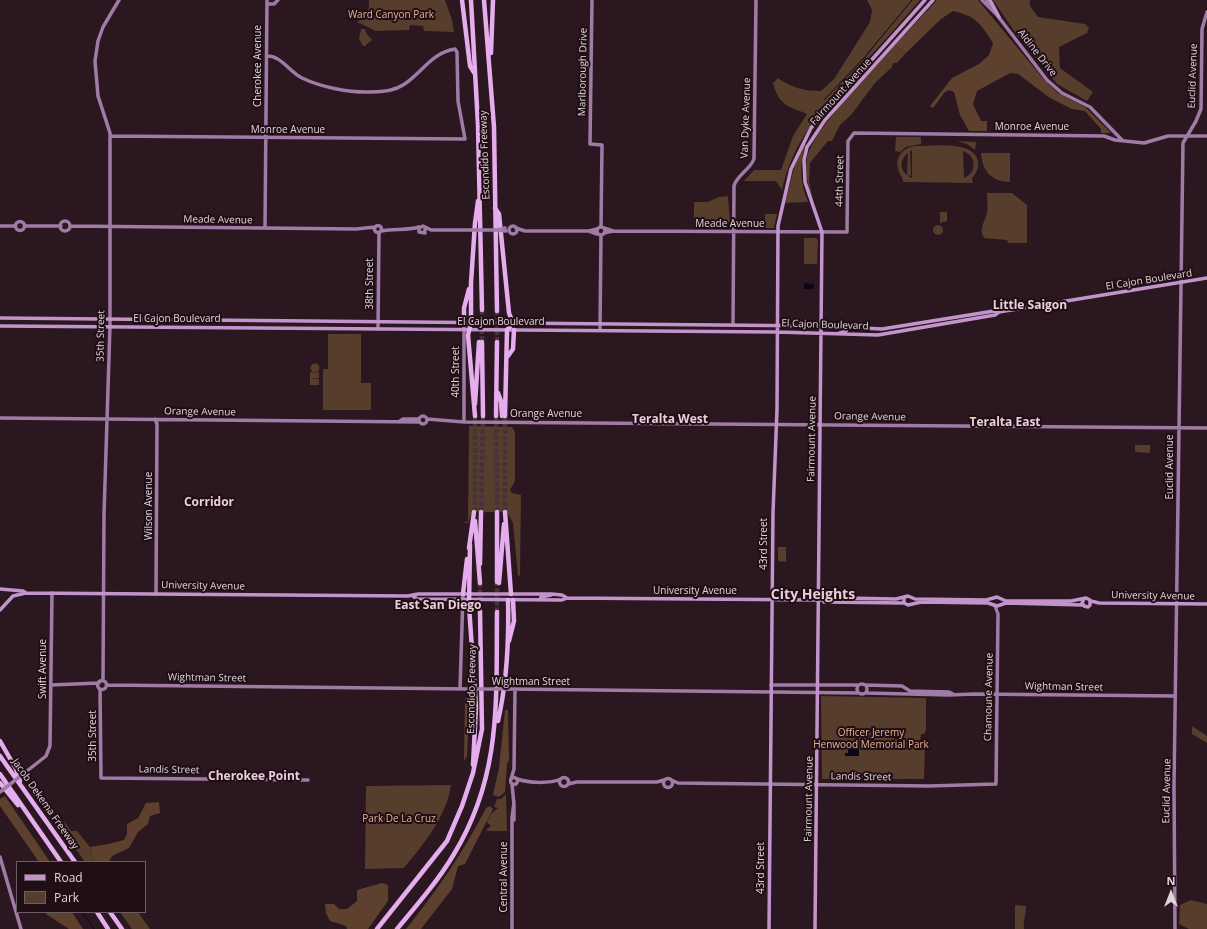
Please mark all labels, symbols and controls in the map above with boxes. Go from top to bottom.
park label: Ward Canyon Park [348,9,434,21]
street label: Cherokee Avenue [252,25,264,107]
street label: Aldine Drive [1015,27,1059,79]
street label: Marlborough Drive [576,28,590,116]
street label: Euclid Avenue [1186,43,1200,109]
street label: Fairmount Avenue [808,56,874,128]
street label: Van Dyke Avenue [739,77,753,159]
street label: Escondido Freeway [477,110,493,200]
street label: Monroe Avenue [995,121,1069,133]
street label: Monroe Avenue [251,124,325,136]
street label: 44th Street [834,155,846,207]
street label: Meade Avenue [183,213,253,227]
street label: Meade Avenue [695,218,765,230]
street label: 38th Street [364,258,376,310]
street label: El Cajon Boulevard [1105,267,1193,293]
district label: Little Saigon [993,299,1067,313]
street label: 35th Street [95,310,107,362]
street label: El Cajon Boulevard [133,313,221,325]
street label: El Cajon Boulevard [457,316,545,328]
street label: El Cajon Boulevard [781,317,869,333]
street label: 40th Street [450,346,462,398]
street label: Fairmount Avenue [805,396,819,482]
street label: Orange Avenue [164,405,236,419]
street label: Orange Avenue [510,408,582,420]
street label: Orange Avenue [834,410,906,424]
district label: Teralta West [632,413,708,427]
district label: Teralta East [969,416,1041,430]
street label: Euclid Avenue [1164,434,1176,500]
street label: Wilson Avenue [143,472,155,540]
district label: Corridor [184,496,234,510]
street label: 43rd Street [758,518,770,570]
street label: University Avenue [161,579,245,593]
street label: University Avenue [653,585,737,597]
district label: City Heights [771,587,855,603]
street label: University Avenue [1111,589,1195,603]
district label: East San Diego [395,599,481,613]
street label: Swift Avenue [37,639,49,699]
street label: Escondido Freeway [465,644,479,734]
street label: Chamoune Avenue [982,653,996,741]
street label: Wightman Street [168,671,246,685]
street label: Wightman Street [492,676,570,688]
street label: Wightman Street [1025,680,1103,694]
street label: 35th Street [87,710,99,762]
park label: Officer Jeremy Henwood Memorial Park [813,727,929,750]
street label: Jacob Dekema Freeway [9,756,81,852]
street label: Fairmount Avenue [802,756,816,842]
street label: Euclid Avenue [1160,758,1174,824]
street label: Landis Street [138,763,200,777]
district label: Cherokee Point [208,770,300,784]
street label: Landis Street [830,770,892,784]
park label: Park De La Cruz [362,813,436,825]
street label: Central Avenue [498,841,510,913]
street label: 43rd Street [755,842,767,894]
legend [16,861,146,913]
text: Road [54,869,83,886]
north arrow [1151,873,1191,913]
text: N [1167,873,1175,888]
text: Park [54,889,79,906]

